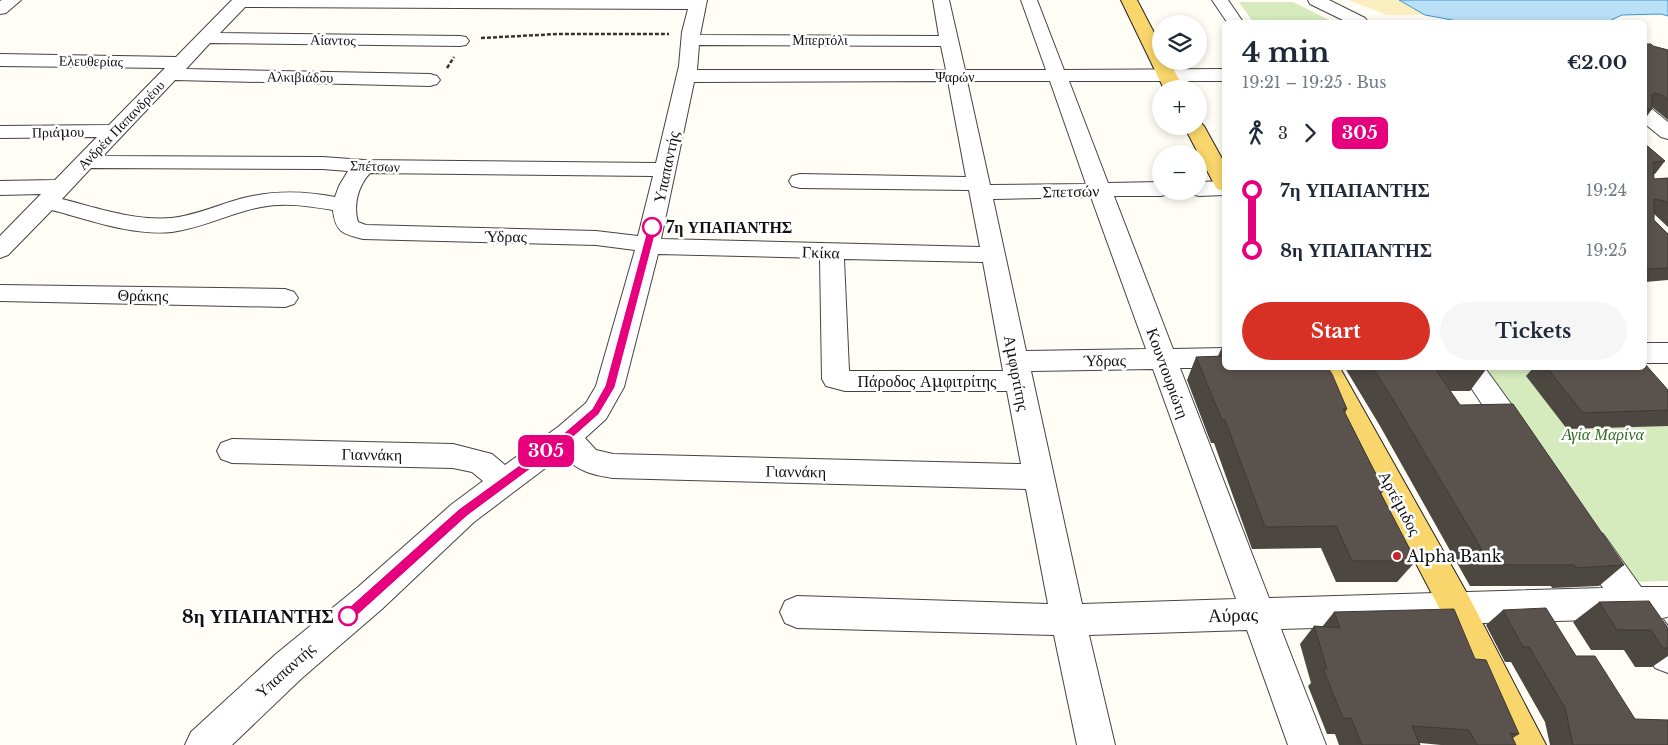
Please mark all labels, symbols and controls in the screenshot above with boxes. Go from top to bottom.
map controls [1152,15,1207,200]
button: layers [1152,15,1207,70]
street label: Αίαντος [310,31,356,49]
street label: Μπερτόλι [792,31,848,49]
text: 4 min [1242,35,1329,70]
street label: Ελευθερίας [59,51,124,71]
text: €2.00 [1567,51,1627,74]
street label: Αλκιβιάδου [267,67,333,87]
street label: Ψαρών [935,68,975,86]
text: 19:21 – 19:25 · Bus [1242,72,1387,92]
street label: Ανδρέα Παπανδρέου [74,76,168,174]
button: + [1152,80,1207,135]
icon: walk [1242,119,1270,147]
icon: forward [1296,119,1324,147]
text: 305 [1342,122,1378,144]
street label: Πριάμου [32,123,84,141]
text: 3 [1278,123,1288,143]
street label: Υπαπαντής [649,129,683,205]
button: − [1152,145,1207,200]
street label: Σπέτσων [350,156,400,176]
text: 7η ΥΠΑΠΑΝΤΗΣ [1280,179,1430,202]
text: 19:24 [1586,180,1627,200]
street label: Σπετσών [1042,181,1100,201]
marker: 7η ΥΠΑΠΑΝΤΗΣ [642,217,662,237]
place label: 7η ΥΠΑΠΑΝΤΗΣ [666,217,792,237]
street label: Ύδρας [484,226,528,246]
text: 8η ΥΠΑΠΑΝΤΗΣ [1280,239,1432,262]
text: 19:25 [1586,240,1627,260]
street label: Γκίκα [802,241,841,263]
street label: Θράκης [117,285,169,305]
button: Start [1242,302,1430,360]
button: Tickets [1440,302,1627,360]
street label: Κουντουριώτη [1142,325,1194,421]
street label: Αμφιρτίτης [1000,334,1034,413]
street label: Ύδρας [1083,350,1127,370]
street label: Πάροδος Αμφιτρίτης [858,371,997,391]
park label: Αγία Μαρίνα [1561,424,1645,444]
line badge: 305 [517,435,575,467]
text: 305 [528,440,564,462]
street label: Γιαννάκη [342,443,402,465]
street label: Γιαννάκη [766,460,826,482]
street label: Αρτέμιδος [1375,467,1426,539]
place label: Alpha Bank [1406,546,1502,566]
marker: Alpha Bank [1391,550,1403,562]
street label: Αύρας [1208,603,1259,627]
place label: 8η ΥΠΑΠΑΝΤΗΣ [182,605,334,628]
marker: 8η ΥΠΑΠΑΝΤΗΣ [338,606,358,626]
street label: Υπαπαντής [251,638,319,702]

